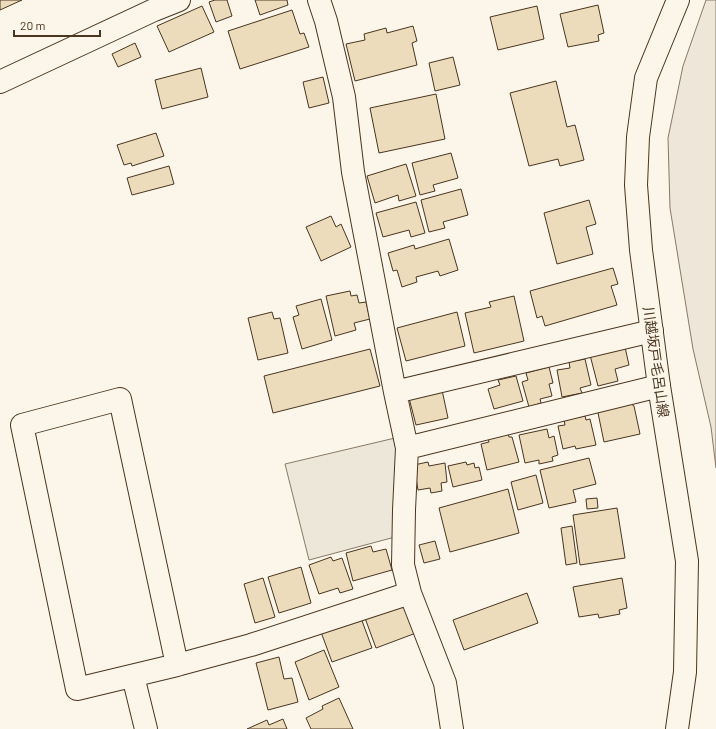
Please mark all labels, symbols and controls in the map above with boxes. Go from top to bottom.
scale bar [14,12,100,38]
text: 20 m [20,18,46,32]
street label: 川越坂戸毛呂山線 [640,305,673,419]

